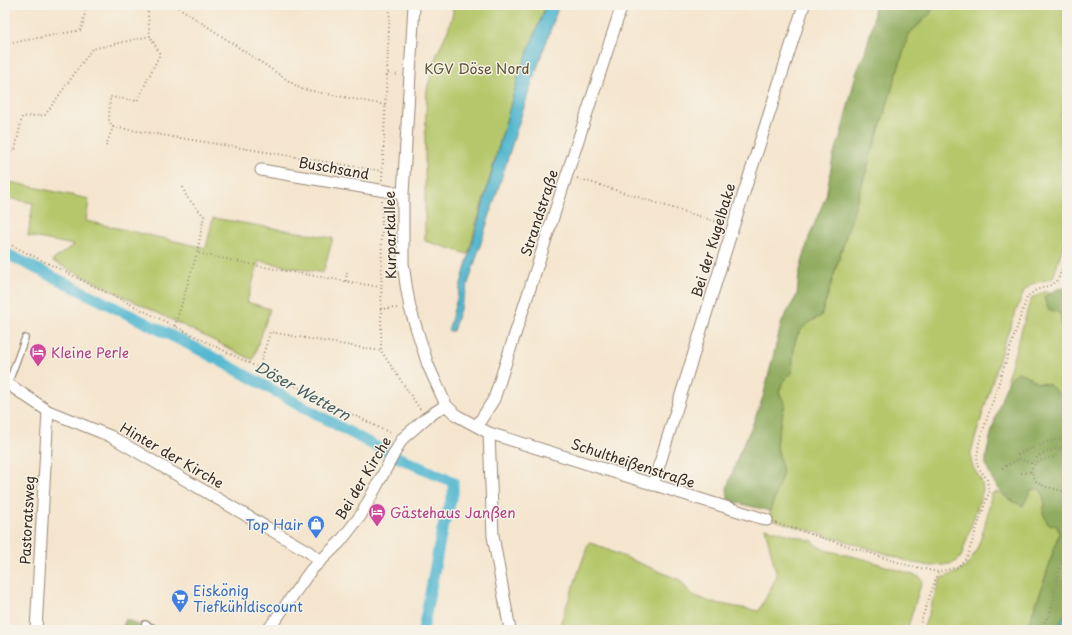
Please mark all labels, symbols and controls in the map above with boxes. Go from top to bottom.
park label: KGV Döse Nord [424,58,530,79]
street label: Buschsand [297,151,371,185]
street label: Strandstraße [515,167,563,259]
street label: Bei der Kugelbake [686,180,740,300]
street label: Kurparkallee [379,190,401,279]
hotel icon: Kleine Perle [28,342,48,367]
place label: Kleine Perle [51,342,129,363]
water label: Döser Wettern [251,354,355,426]
street label: Hinter der Kirche [116,417,228,493]
street label: Bei der Kirche [330,432,396,524]
street label: Schultheißenstraße [568,433,698,493]
street label: Pastoratsweg [14,475,40,565]
hotel icon: Gästehaus Janßen [367,502,387,527]
place label: Gästehaus Janßen [390,502,516,523]
place label: Top Hair [245,514,304,535]
shop icon: Top Hair [306,514,326,539]
place label: Eiskönig Tiefkühldiscount [193,580,303,617]
supermarket icon: Eiskönig Tiefkühldiscount [170,588,190,613]

